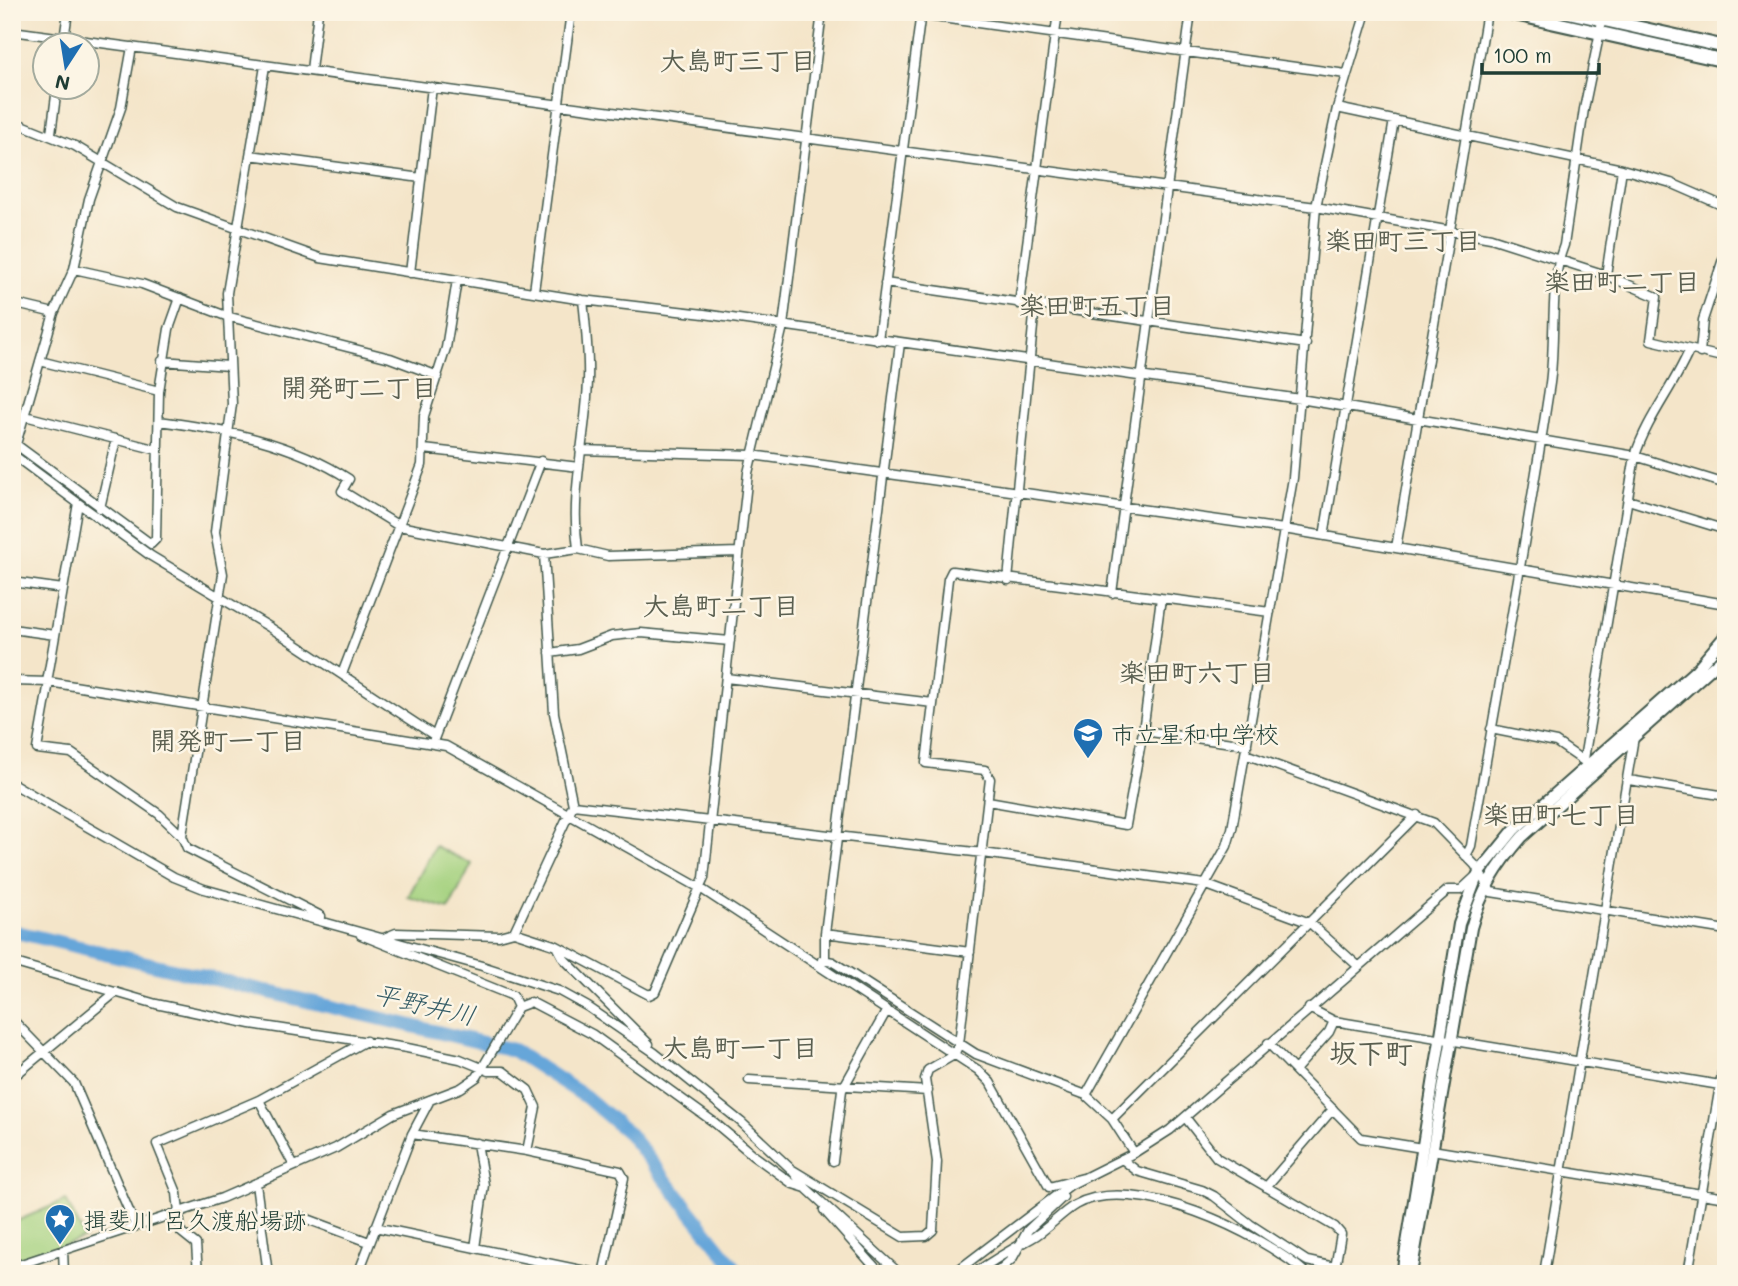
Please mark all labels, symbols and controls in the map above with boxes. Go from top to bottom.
north arrow [32,32,102,102]
scale bar [1482,32,1600,76]
text: 100 m [1493,41,1552,68]
district label: 大島町三丁目 [660,43,816,77]
text: N [53,69,72,97]
district label: 楽田町三丁目 [1325,223,1481,257]
district label: 楽田町二丁目 [1544,264,1700,298]
district label: 楽田町五丁目 [1019,288,1175,322]
district label: 開発町二丁目 [281,370,437,404]
district label: 大島町二丁目 [643,588,799,622]
district label: 楽田町六丁目 [1119,655,1275,689]
school or university icon: 市立星和中学校 [1071,716,1105,760]
place label: 市立星和中学校 [1111,718,1279,749]
district label: 開発町一丁目 [150,723,306,757]
district label: 楽田町七丁目 [1483,797,1639,831]
water label: 平野井川 [371,976,479,1032]
district label: 大島町一丁目 [662,1030,818,1064]
district label: 坂下町 [1329,1034,1413,1070]
place icon: 揖斐川 呂久渡船場跡 [43,1202,77,1246]
place label: 揖斐川 呂久渡船場跡 [83,1204,307,1235]

